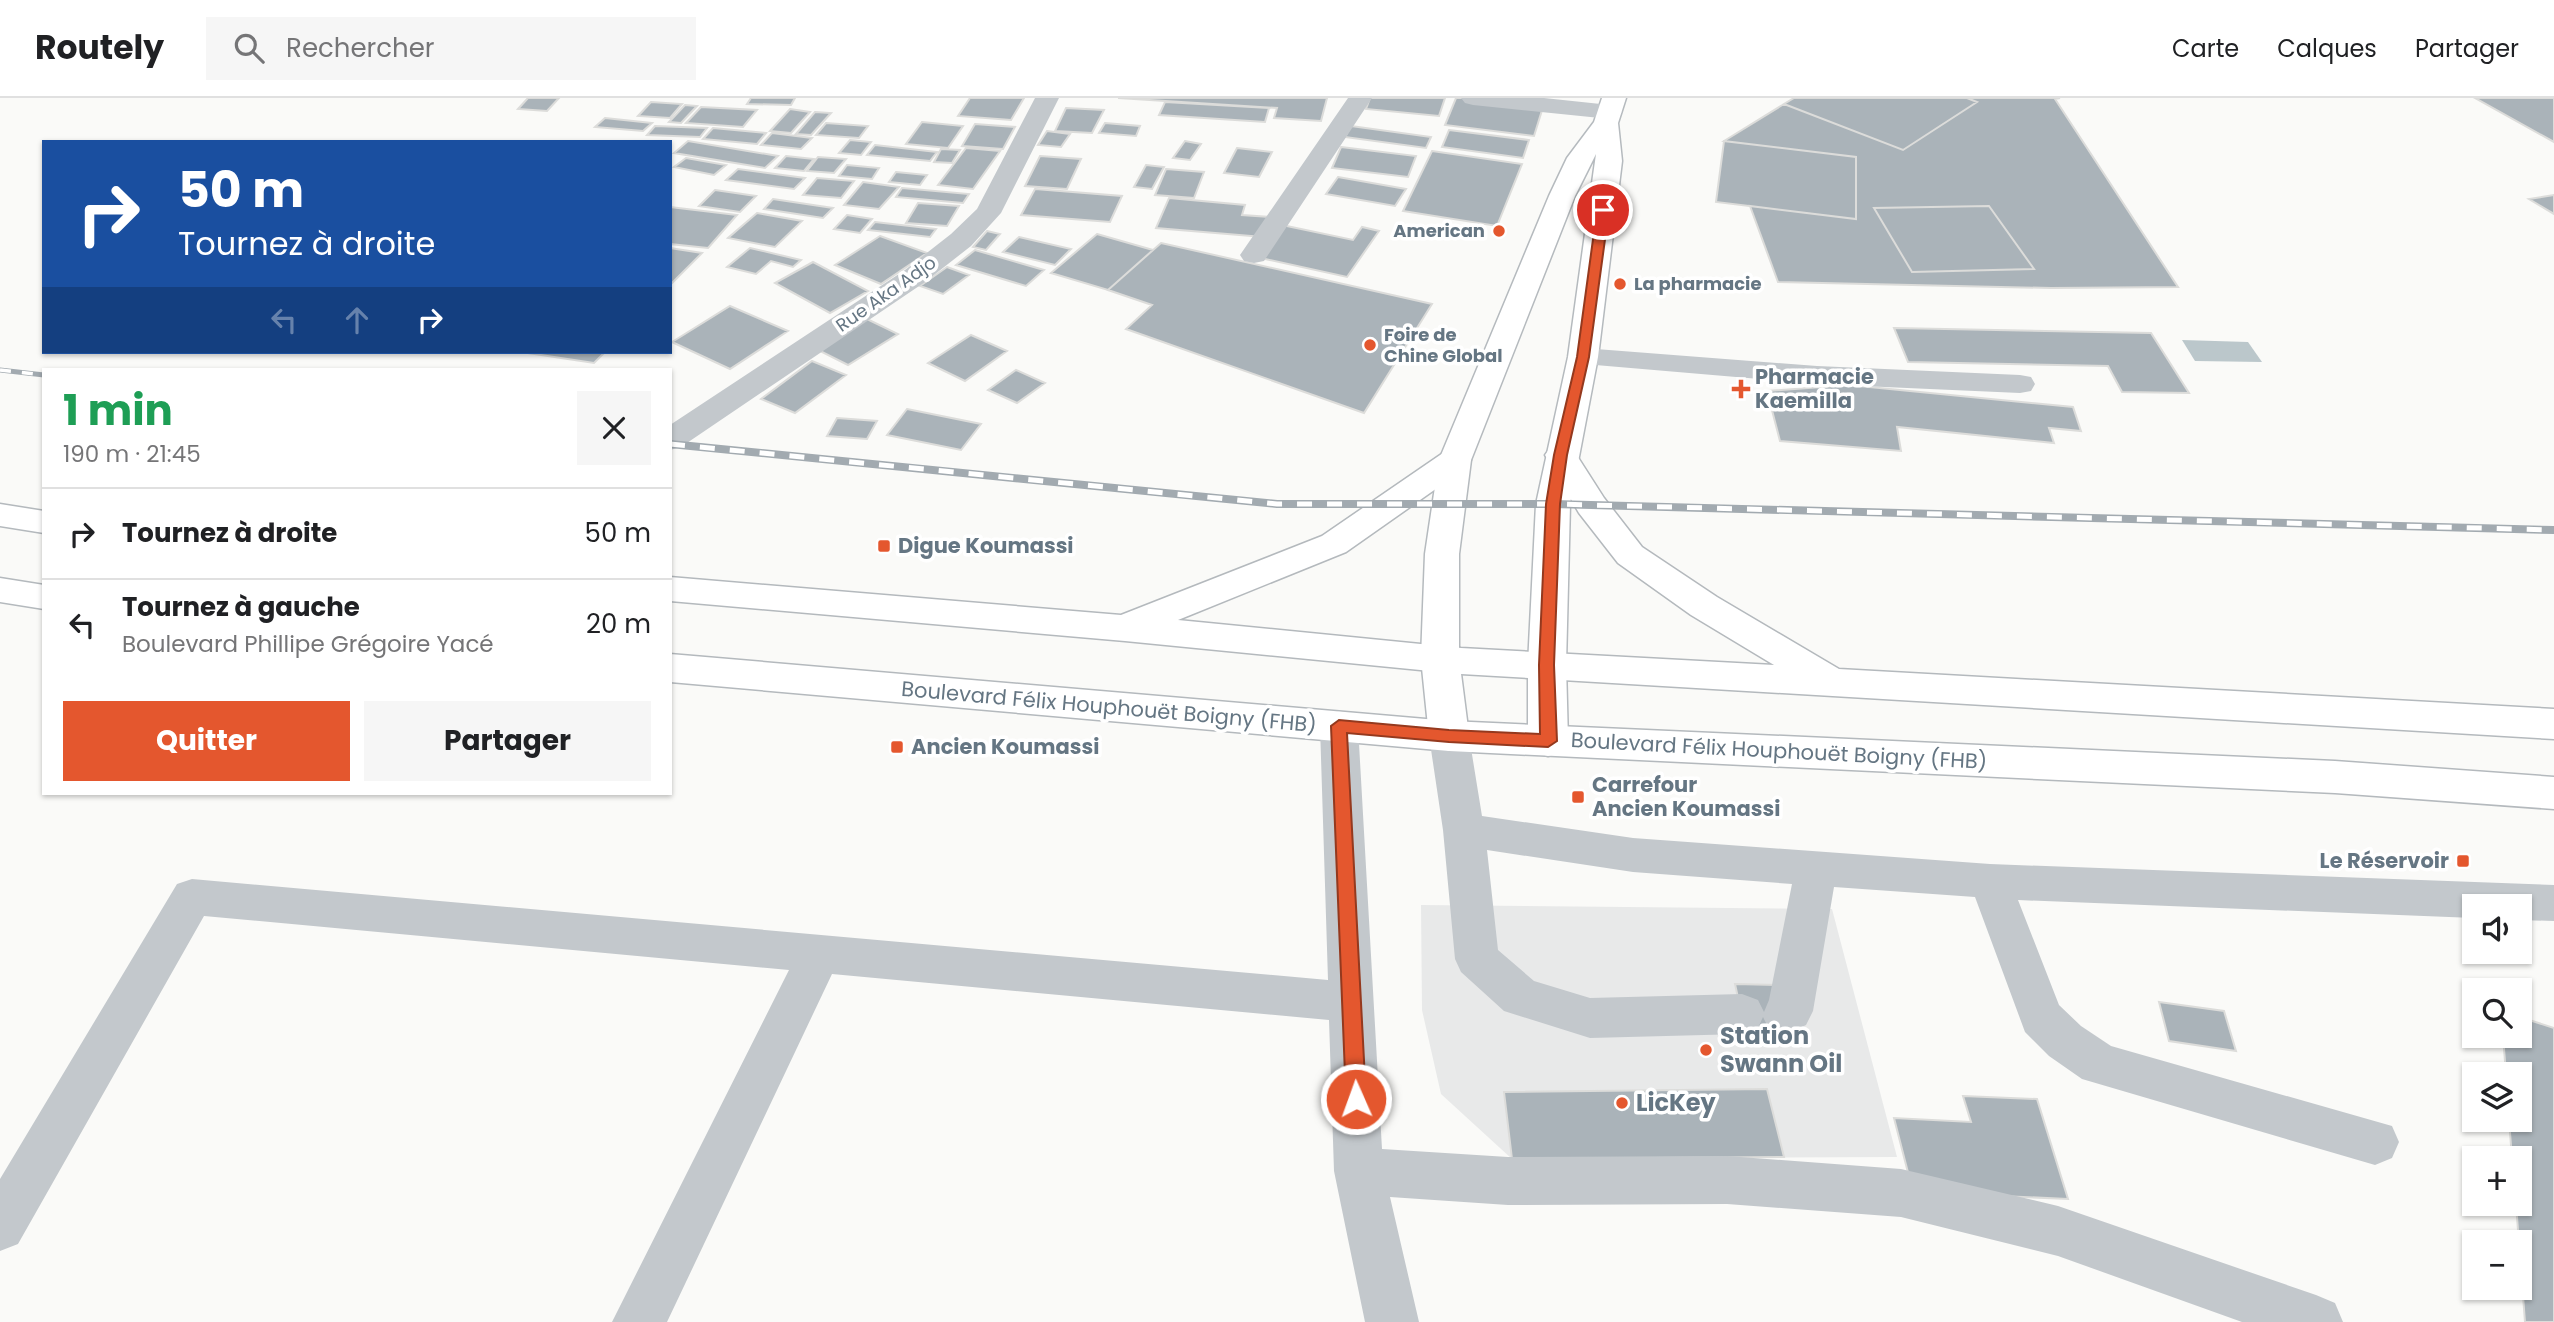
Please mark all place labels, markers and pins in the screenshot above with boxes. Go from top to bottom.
pin [1573,180,1633,240]
place label: American [1393,218,1485,243]
marker: American [1491,223,1507,239]
place label: La pharmacie [1634,271,1761,296]
marker: La pharmacie [1612,276,1628,292]
place label: Foire de Chine Global [1384,322,1502,368]
marker: Foire de Chine Global [1362,337,1378,353]
place label: Pharmacie Kaemilla [1755,362,1874,415]
marker: Pharmacie Kaemilla [1733,381,1749,397]
place label: Digue Koumassi [898,531,1074,560]
marker: Digue Koumassi [876,538,892,554]
place label: Ancien Koumassi [911,732,1099,761]
marker: Ancien Koumassi [889,739,905,755]
place label: Carrefour Ancien Koumassi [1592,770,1780,823]
marker: Carrefour Ancien Koumassi [1570,789,1586,805]
place label: Le Réservoir [2320,846,2449,875]
marker: Le Réservoir [2455,853,2471,869]
place label: Station Swann Oil [1720,1019,1842,1080]
marker: Station Swann Oil [1698,1042,1714,1058]
place label: LicKey [1636,1086,1717,1119]
marker: LicKey [1614,1095,1630,1111]

